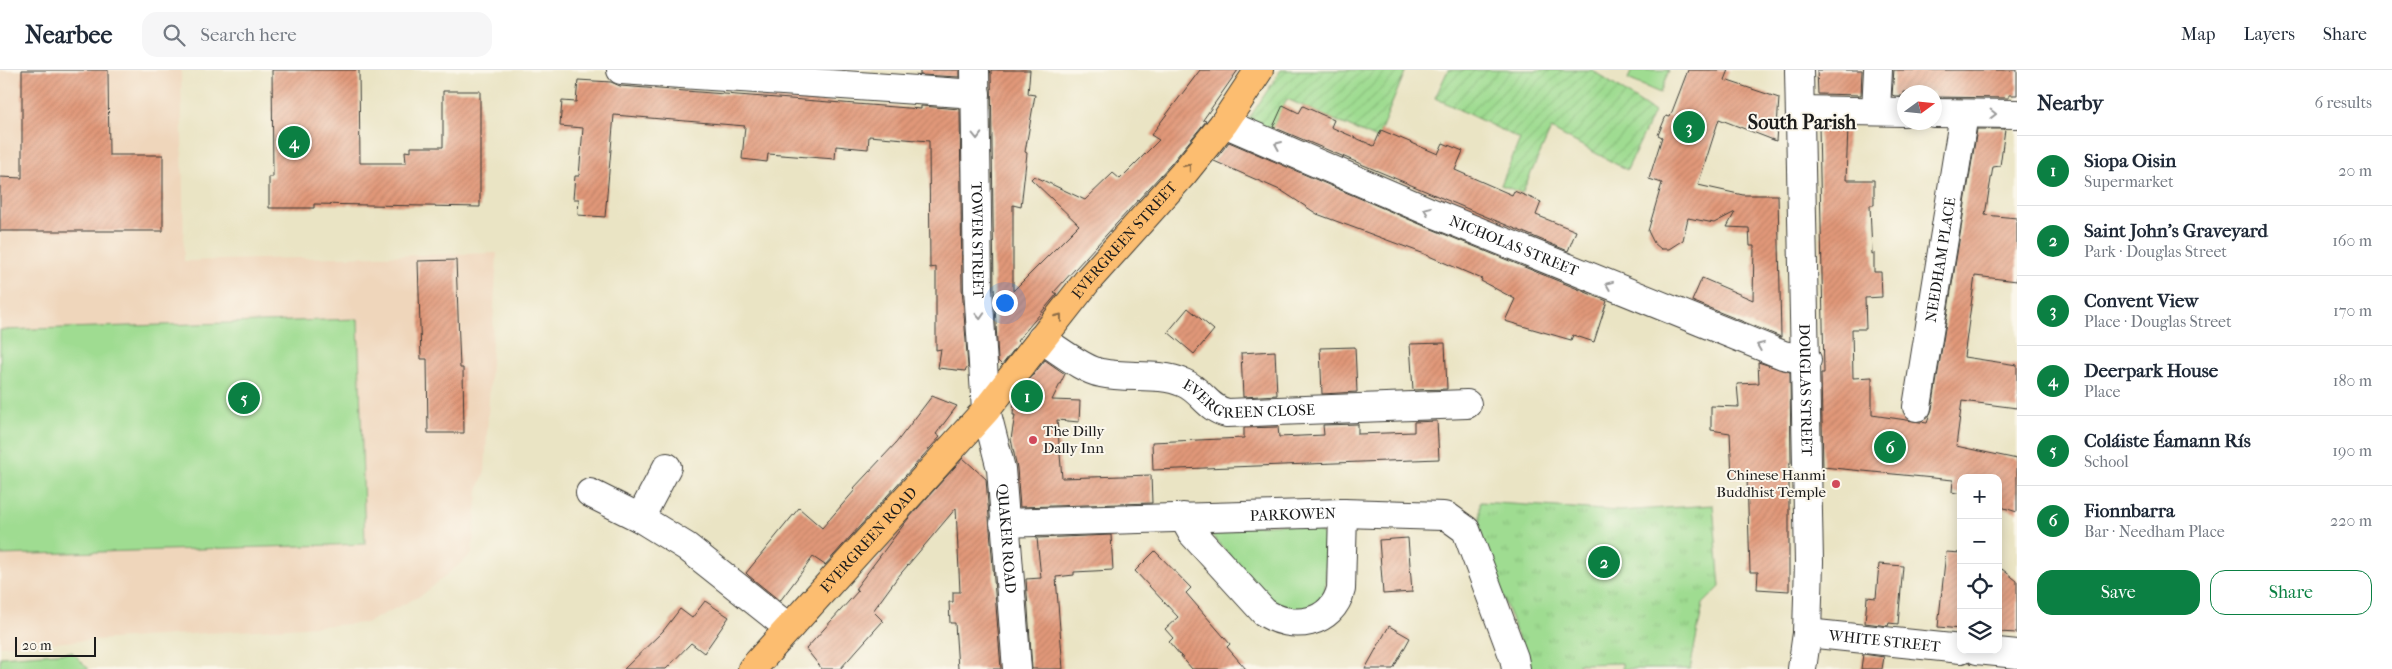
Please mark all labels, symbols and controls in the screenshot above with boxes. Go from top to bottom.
search box [142,12,492,57]
text: Nearbee [25,21,112,49]
icon: search [160,21,188,49]
text: Search here [200,24,297,46]
text: Map [2181,24,2215,45]
text: Layers [2243,24,2295,45]
text: Share [2323,24,2367,45]
north arrow [1897,85,1942,130]
text: Nearby [2037,91,2103,115]
text: 6 results [2314,93,2372,112]
pin: 3 [1673,108,1705,146]
one-way arrow [1990,109,1997,119]
district label: South Parish [1748,111,1857,134]
pin: 4 [278,123,310,161]
one-way arrow [972,132,982,140]
one-way arrow [1274,141,1283,152]
text: Siopa Oisin [2084,150,2176,172]
text: 1 [2050,161,2056,180]
text: 20 m [2338,161,2372,180]
one-way arrow [1183,164,1192,173]
text: Supermarket [2084,172,2174,191]
street label: EVERGREEN STREET [1068,177,1181,302]
street label: TOWER STREET [968,181,988,300]
street label: NEEDHAM PLACE [1922,196,1960,324]
one-way arrow [1423,206,1432,217]
street label: NICHOLAS STREET [1447,212,1582,280]
text: Saint John's Graveyard [2084,220,2268,242]
text: 2 [2049,231,2057,250]
text: 160 m [2332,231,2372,250]
text: Park · Douglas Street [2084,242,2227,261]
one-way arrow [1606,281,1614,291]
your location [992,290,1018,316]
text: Convent View [2084,290,2198,312]
text: 3 [2050,301,2056,320]
text: 170 m [2333,301,2372,320]
one-way arrow [974,312,985,320]
text: Place · Douglas Street [2084,312,2232,331]
one-way arrow [1053,313,1062,323]
street label: DOUGLAS STREET [1795,324,1816,457]
one-way arrow [1756,342,1765,352]
text: Deerpark House [2084,360,2218,382]
text: 4 [2048,371,2058,390]
text: 180 m [2333,371,2372,390]
street label: EVERGREEN CLOSE [1180,375,1315,422]
pin: 1 [1011,377,1043,415]
pin: 5 [228,379,260,417]
text: Place [2084,382,2120,401]
place label: The Dilly Dally Inn [1043,422,1105,457]
pin: 6 [1874,428,1906,466]
text: Coláiste Éamann Rís [2084,430,2251,452]
marker: The Dilly Dally Inn [1027,434,1039,446]
text: 5 [2050,441,2056,460]
text: 190 m [2332,441,2372,460]
text: School [2084,452,2129,471]
place label: Chinese Hanmi Buddhist Temple [1716,466,1827,501]
map controls [1957,474,2002,654]
button: + [1957,474,2002,519]
marker: Chinese Hanmi Buddhist Temple [1830,478,1842,490]
street label: EVERGREEN ROAD [816,483,921,596]
street label: QUAKER ROAD [993,483,1020,594]
text: Fionnbarra [2084,500,2175,522]
street label: PARKOWEN [1250,504,1337,525]
text: 6 [2049,511,2057,530]
text: 220 m [2330,511,2372,530]
button: − [1957,519,2002,564]
text: Bar · Needham Place [2084,522,2225,541]
pin: 2 [1588,543,1620,581]
button: locate [1957,564,2002,609]
button: Save [2037,570,2200,615]
button: Share [2210,570,2372,615]
button: layers [1957,609,2002,654]
street label: WHITE STREET [1827,626,1942,656]
scale bar [15,634,96,657]
text: 20 m [22,637,52,654]

